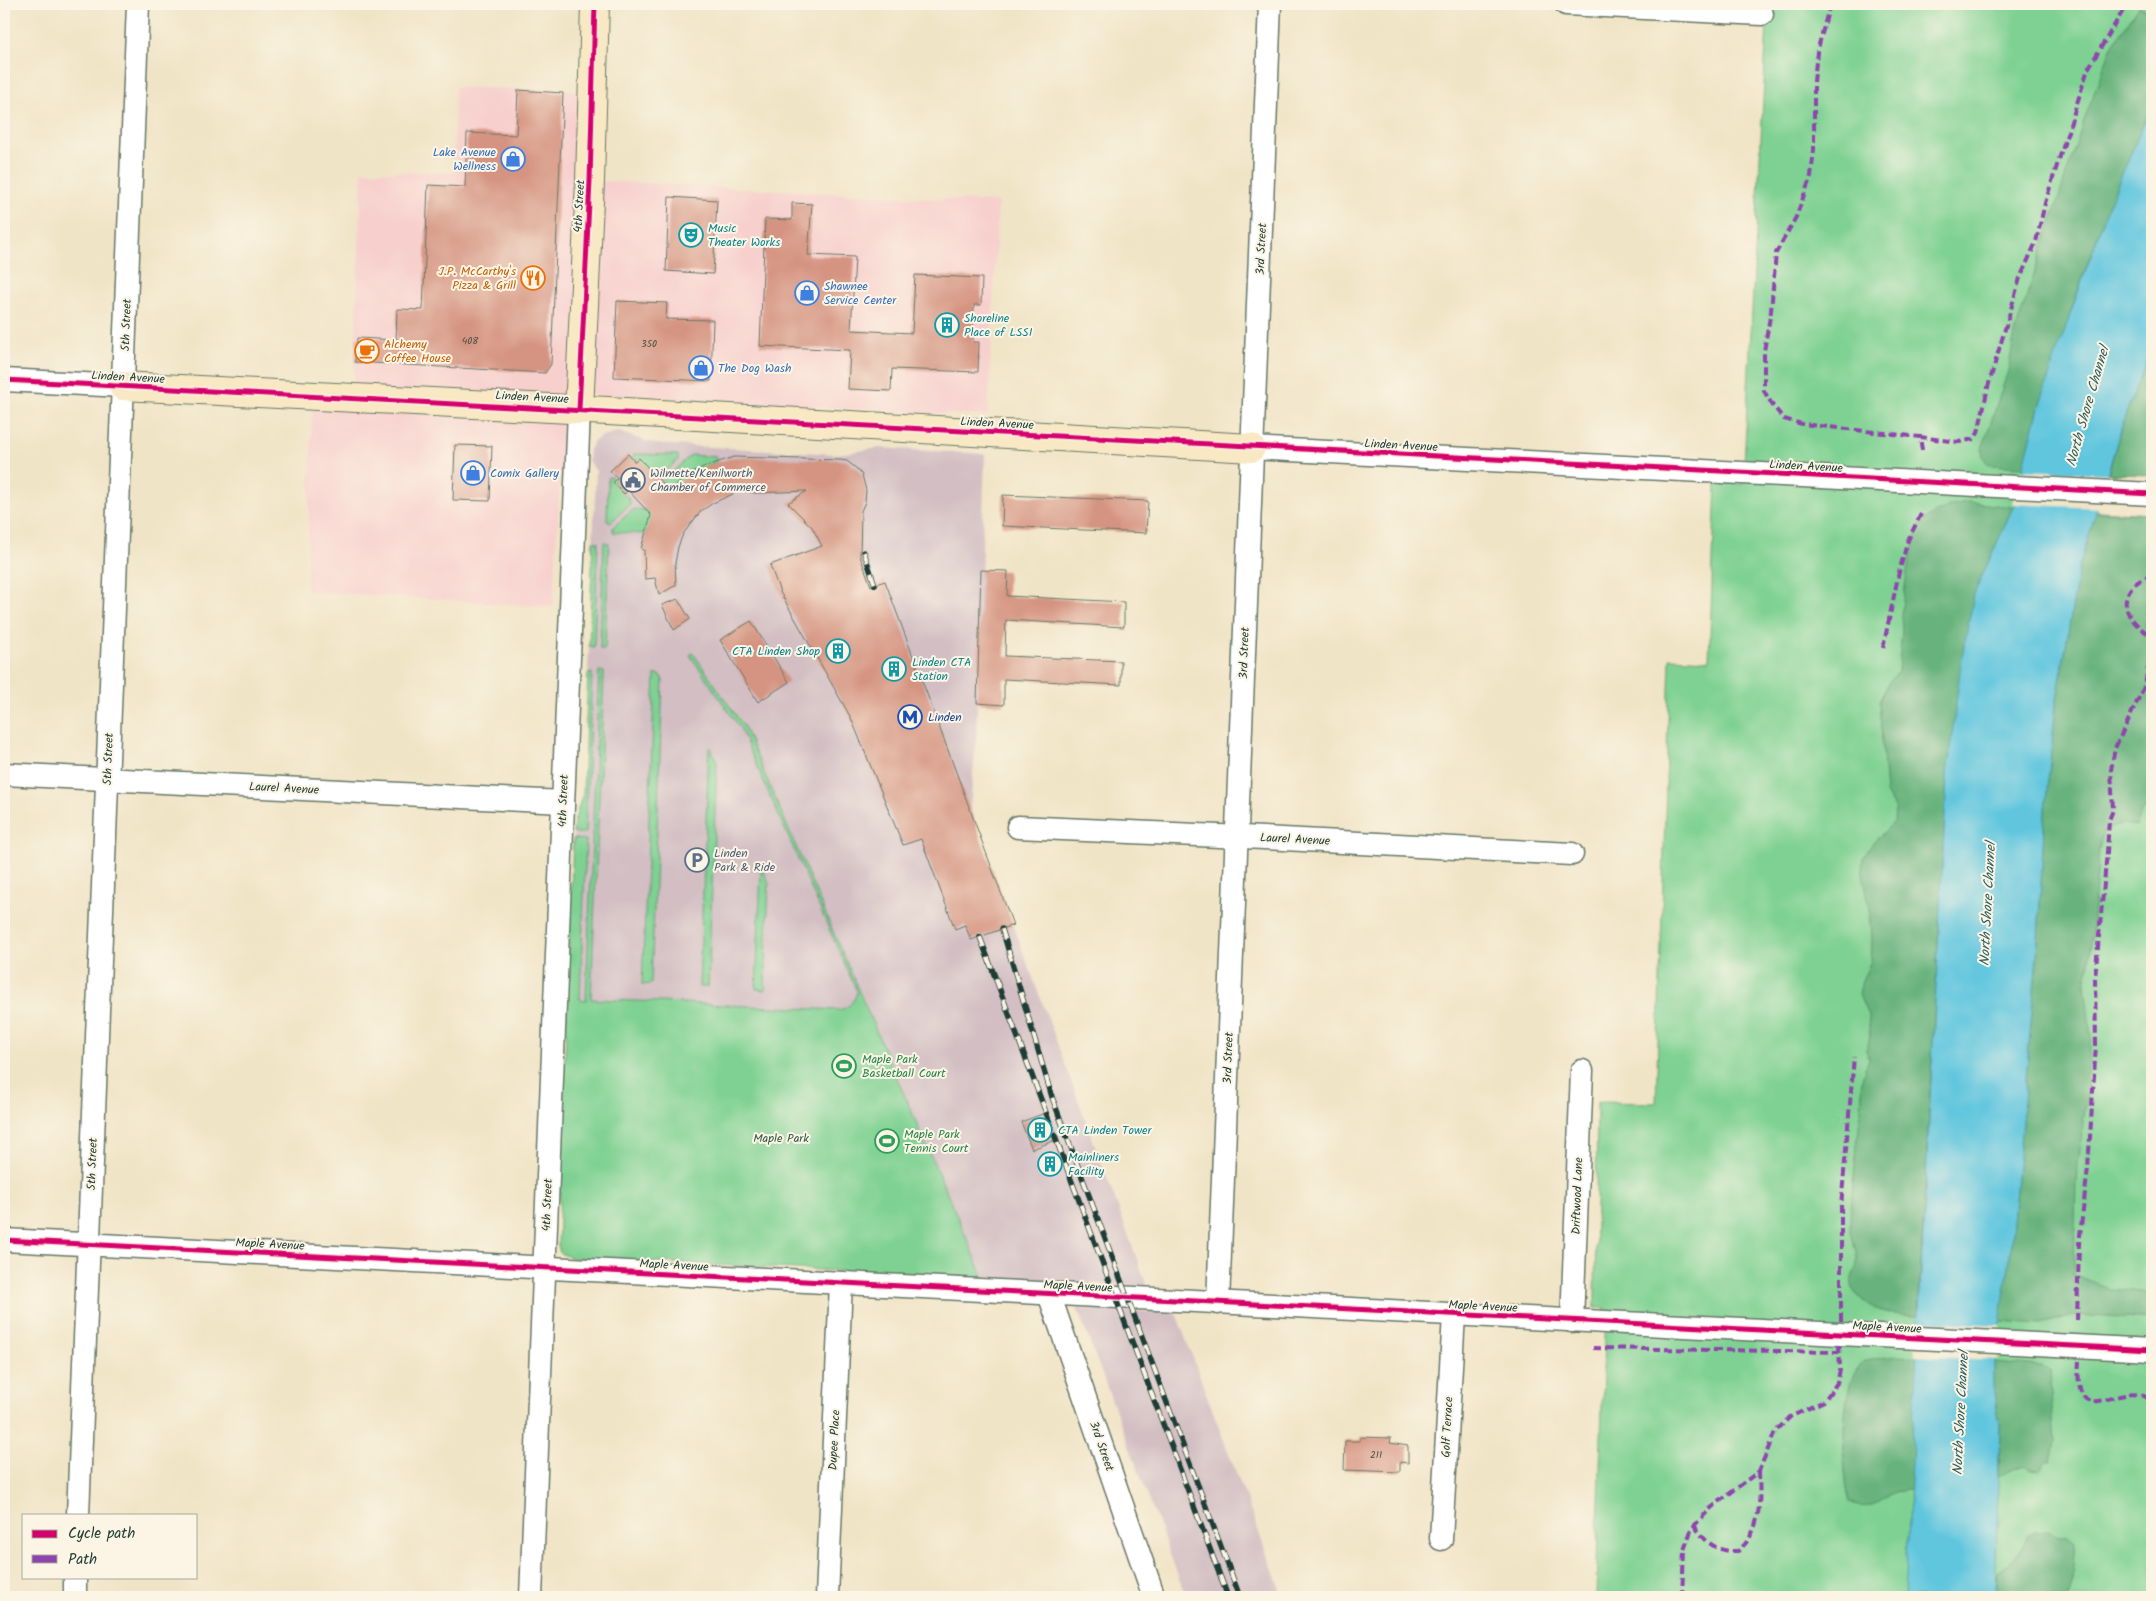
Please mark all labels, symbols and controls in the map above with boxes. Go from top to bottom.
place label: Lake Avenue Wellness [433,143,497,176]
shop icon: Lake Avenue Wellness [500,146,526,172]
street label: 4th Street [569,179,590,233]
place label: Music Theater Works [708,219,780,252]
theatre icon: Music Theater Works [678,222,704,248]
street label: 3rd Street [1251,222,1272,276]
place label: J.P. McCarthy's Pizza & Grill [438,262,516,295]
restaurant icon: J.P. McCarthy's Pizza & Grill [520,265,546,291]
place label: Shawnee Service Center [824,277,897,310]
shop icon: Shawnee Service Center [794,280,820,306]
street label: 5th Street [116,298,137,352]
place label: Shoreline Place of LSSI [964,309,1033,342]
building icon: Shoreline Place of LSSI [934,312,960,338]
house number: 408 [462,333,479,349]
place label: Alchemy Coffee House [384,335,452,368]
house number: 350 [641,336,657,352]
cafe icon: Alchemy Coffee House [354,338,380,364]
water label: North Shore Channel [2060,341,2116,469]
shop icon: The Dog Wash [688,355,714,381]
place label: The Dog Wash [718,359,791,378]
street label: Linden Avenue [91,366,166,389]
street label: Linden Avenue [495,386,570,409]
street label: Linden Avenue [960,412,1035,435]
street label: Linden Avenue [1364,434,1439,457]
street label: Linden Avenue [1769,455,1844,478]
shop icon: Comix Gallery [460,460,486,486]
place label: Comix Gallery [490,464,559,483]
place label: Wilmette/Kenilworth Chamber of Commerce [650,464,766,497]
public building icon: Wilmette/Kenilworth Chamber of Commerce [620,467,646,493]
street label: 3rd Street [1234,626,1255,679]
building icon: CTA Linden Shop [825,638,851,664]
place label: CTA Linden Shop [732,642,820,661]
place label: Linden CTA Station [912,653,971,686]
building icon: Linden CTA Station [881,656,907,682]
metro station icon: Linden [897,704,923,730]
place label: Linden [928,708,962,727]
street label: 5th Street [98,732,119,786]
street label: 4th Street [553,774,574,828]
street label: Laurel Avenue [248,777,320,800]
street label: Laurel Avenue [1259,828,1331,851]
water label: North Shore Channel [1974,839,2002,967]
place label: Linden Park & Ride [714,844,776,877]
parking icon: Linden Park & Ride [684,847,710,873]
street label: 3rd Street [1218,1031,1239,1084]
place label: Maple Park Basketball Court [862,1050,946,1083]
sports icon: Maple Park Basketball Court [831,1053,857,1079]
building icon: CTA Linden Tower [1027,1117,1053,1143]
place label: CTA Linden Tower [1058,1121,1152,1140]
place label: Maple Park Tennis Court [904,1125,969,1158]
sports icon: Maple Park Tennis Court [874,1128,900,1154]
park label: Maple Park [753,1129,809,1148]
street label: 5th Street [82,1137,103,1191]
place label: Mainliners Facility [1068,1148,1119,1181]
building icon: Mainliners Facility [1037,1151,1063,1177]
street label: Driftwood Lane [1567,1156,1588,1235]
street label: 4th Street [537,1178,558,1232]
street label: Maple Avenue [235,1233,306,1256]
street label: Maple Avenue [639,1254,710,1277]
street label: Maple Avenue [1043,1275,1114,1298]
street label: Maple Avenue [1448,1295,1519,1318]
street label: Maple Avenue [1852,1316,1923,1339]
water label: North Shore Channel [1947,1348,1975,1476]
street label: Golf Terrace [1436,1395,1459,1458]
street label: Dupee Place [823,1409,846,1471]
street label: 3rd Street [1084,1418,1119,1474]
house number: 211 [1370,1447,1382,1463]
legend [22,1514,198,1578]
text: Cycle path [68,1522,135,1546]
text: Path [68,1548,97,1572]

